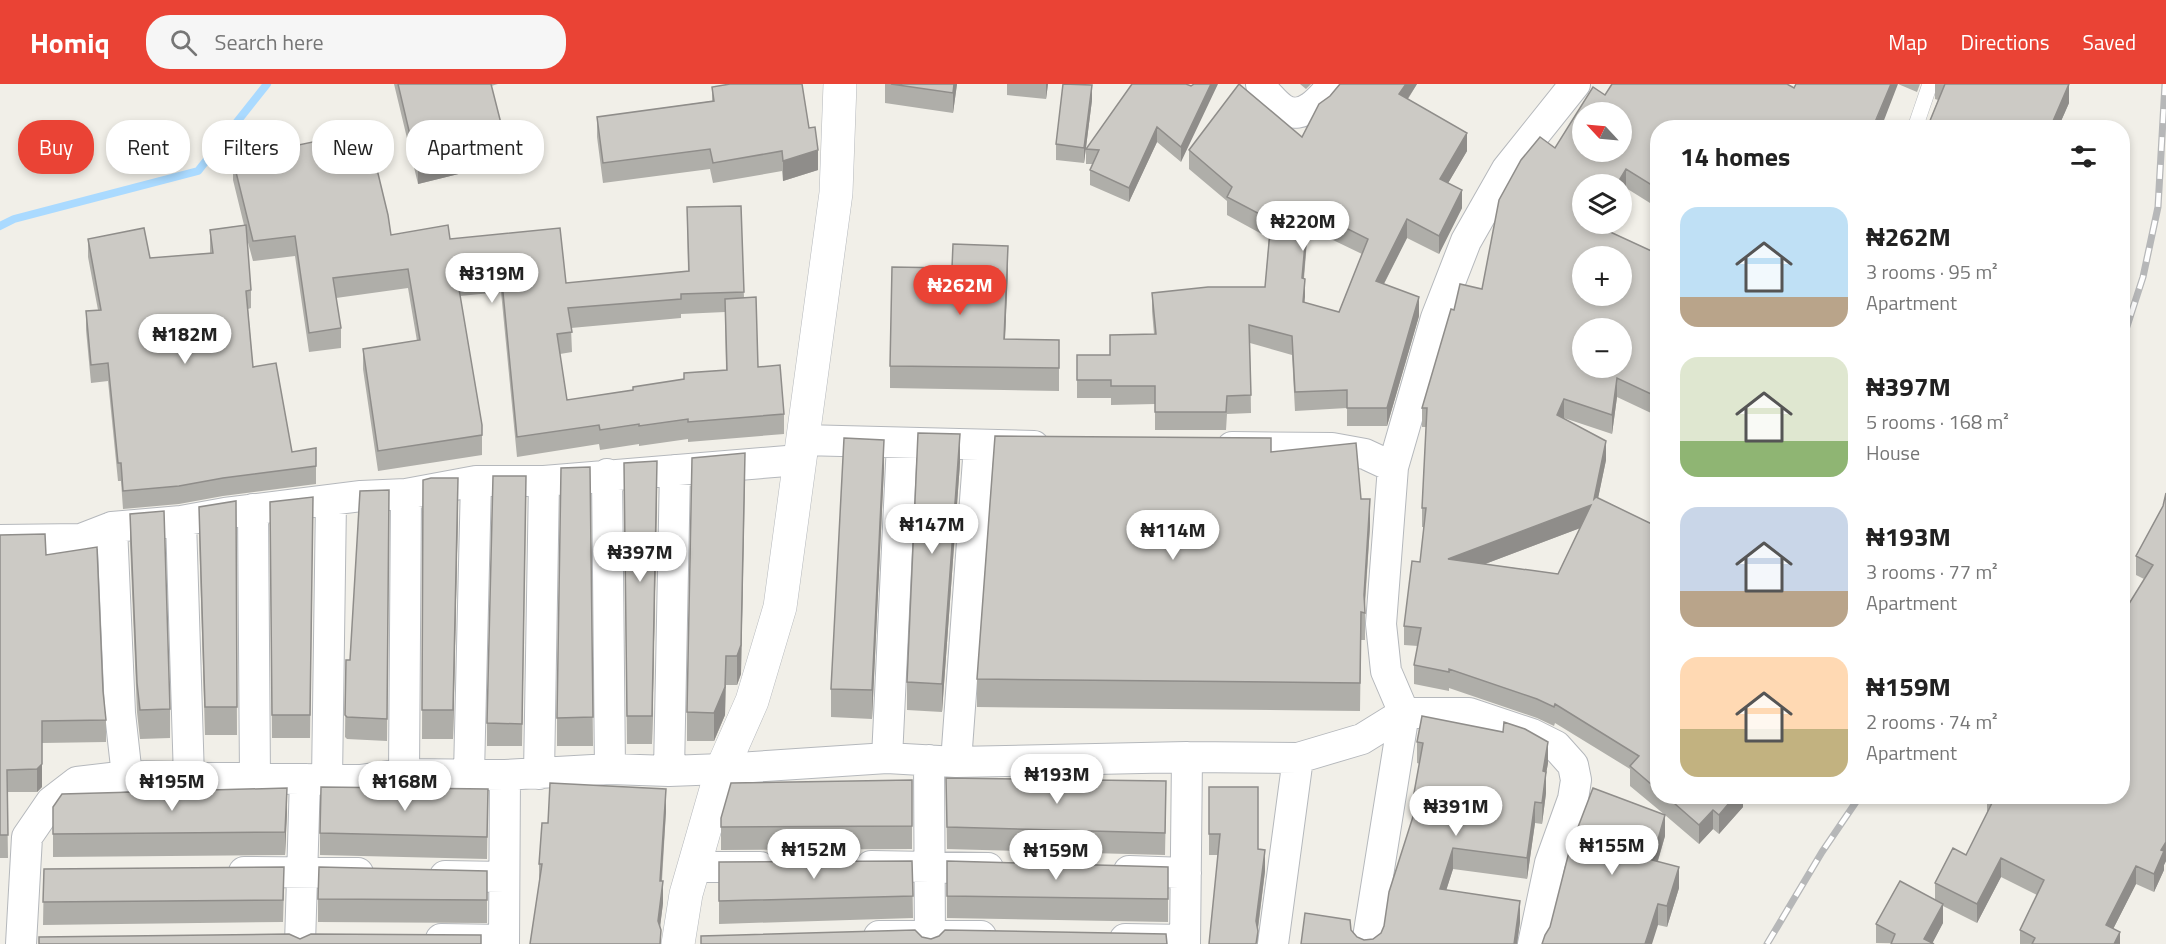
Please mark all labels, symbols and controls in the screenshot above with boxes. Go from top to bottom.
search box [146,15,566,69]
text: Homiq [30,21,110,64]
text: Search here [215,25,324,59]
icon: search [167,26,200,59]
text: Map [1888,26,1928,58]
text: Directions [1961,26,2050,58]
text: Saved [2083,26,2136,58]
north arrow [1572,102,1632,162]
map controls [1572,102,1632,378]
chip: Buy [18,120,94,174]
chip: Rent [106,120,190,174]
chip: Filters [202,120,300,174]
chip: New [312,120,394,174]
chip: Apartment [406,120,544,174]
text: 14 homes [1680,137,1790,176]
icon: filters [2067,140,2100,173]
button: layers [1572,174,1632,234]
pin: ₦220M [1261,201,1345,252]
text: ₦220M [1270,205,1336,236]
text: ₦262M [1866,217,1951,256]
icon: home [1728,231,1800,303]
button: + [1572,246,1632,306]
pin: ₦319M [450,253,534,304]
text: 3 rooms · 95 m² [1866,256,1998,287]
text: ₦319M [459,257,525,288]
pin: ₦262M [918,265,1002,316]
text: ₦262M [927,269,993,300]
text: Apartment [1866,287,1957,318]
pin: ₦182M [143,314,227,365]
text: ₦182M [152,318,218,349]
button: − [1572,318,1632,378]
text: ₦397M [1866,367,1951,406]
icon: home [1728,381,1800,453]
text: 5 rooms · 168 m² [1866,406,2009,437]
text: House [1866,437,1920,468]
pin: ₦147M [890,504,974,555]
text: ₦147M [899,508,965,539]
pin: ₦114M [1131,510,1215,561]
text: ₦114M [1140,514,1206,545]
text: ₦193M [1866,517,1951,556]
icon: home [1728,531,1800,603]
pin: ₦397M [598,532,682,583]
text: ₦397M [607,536,673,567]
text: 3 rooms · 77 m² [1866,556,1998,587]
text: Apartment [1866,587,1957,618]
text: ₦159M [1866,667,1951,706]
icon: home [1728,681,1800,753]
text: 2 rooms · 74 m² [1866,706,1998,737]
text: Apartment [1866,737,1957,768]
pin: ₦193M [1015,754,1099,805]
text: ₦193M [1024,758,1090,789]
pin: ₦195M [130,761,214,812]
pin: ₦168M [363,761,447,812]
text: ₦195M [139,765,205,796]
text: ₦168M [372,765,438,796]
pin: ₦391M [1414,786,1498,837]
text: ₦391M [1423,790,1489,821]
pin: ₦155M [1570,825,1654,876]
pin: ₦152M [772,829,856,880]
text: ₦155M [1579,829,1645,860]
pin: ₦159M [1014,830,1098,881]
text: ₦152M [781,833,847,864]
text: ₦159M [1023,834,1089,865]

